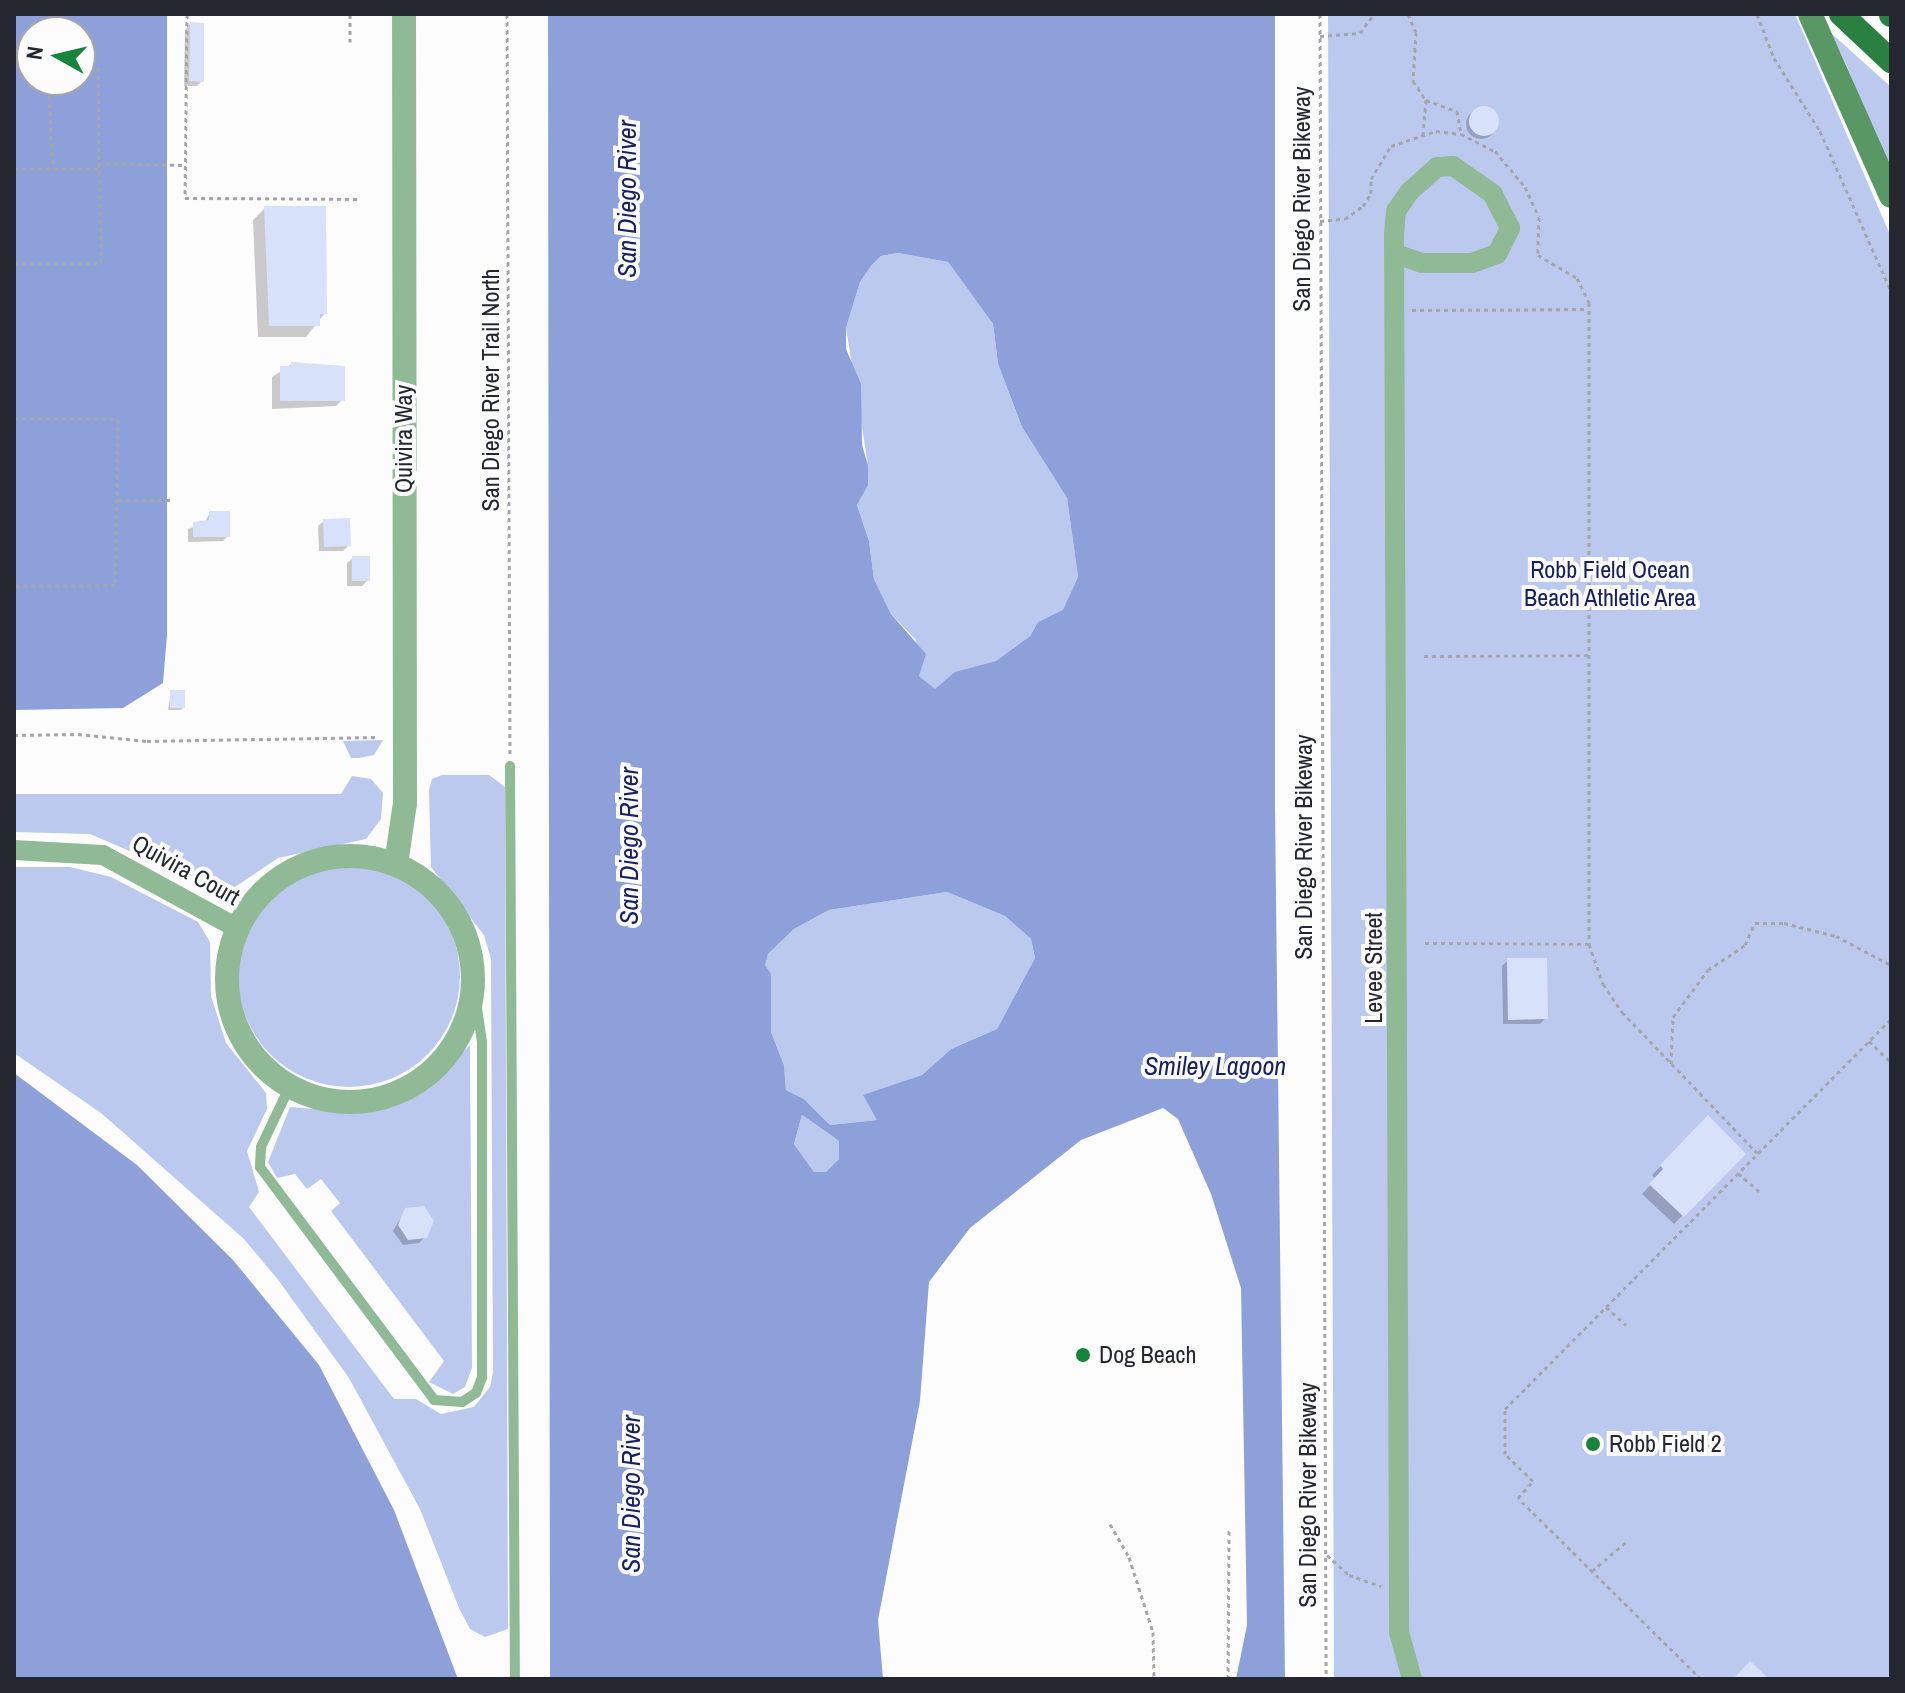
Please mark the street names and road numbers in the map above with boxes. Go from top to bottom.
street label: San Diego River Bikeway [1288,86,1316,312]
street label: San Diego River Trail North [477,268,505,512]
street label: Quivira Way [390,385,418,493]
street label: San Diego River Bikeway [1290,734,1318,960]
street label: Quivira Court [127,829,245,911]
street label: Levee Street [1360,912,1388,1024]
street label: San Diego River Bikeway [1294,1382,1322,1608]

